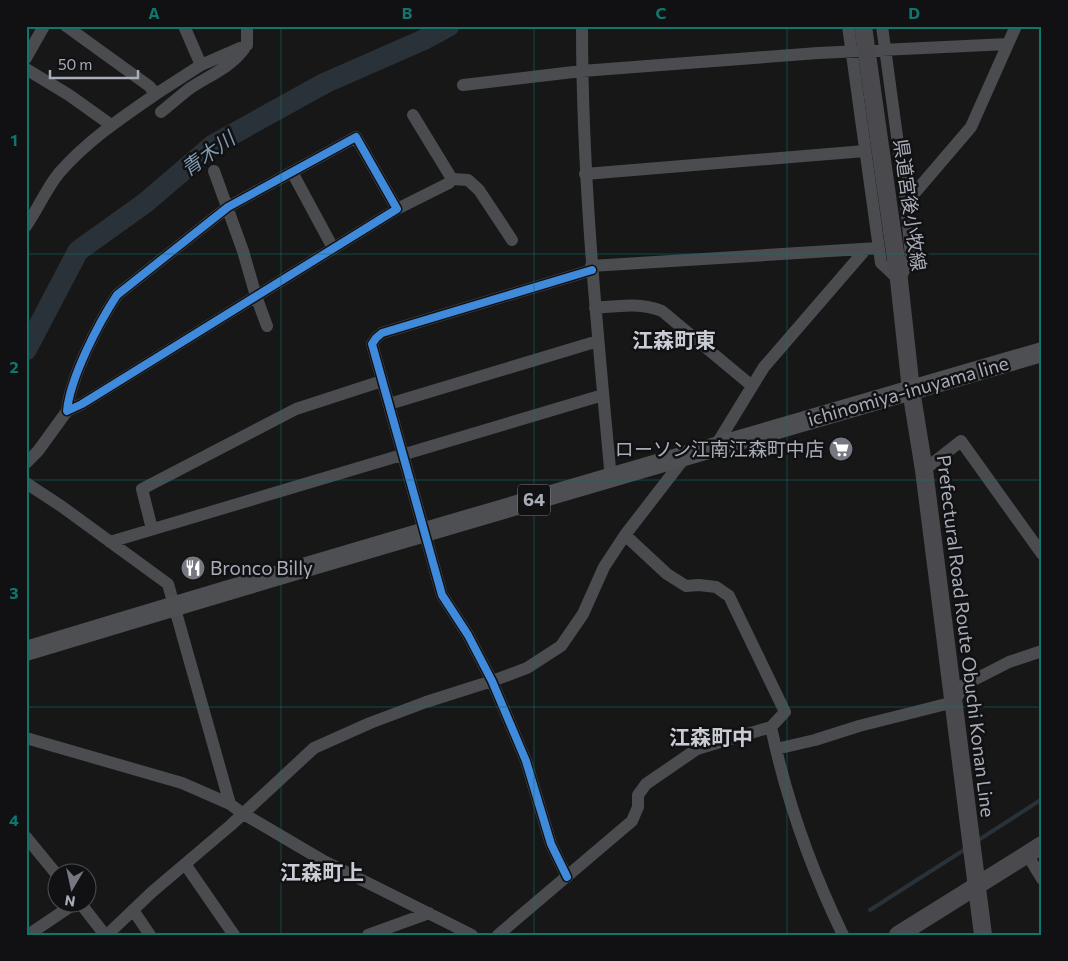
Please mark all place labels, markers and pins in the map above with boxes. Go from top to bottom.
supermarket icon: ローソン江南江森町中店 [828,436,854,462]
place label: ローソン江南江森町中店 [615,437,824,460]
restaurant icon: Bronco Billy [180,555,206,581]
place label: Bronco Billy [210,556,313,579]

